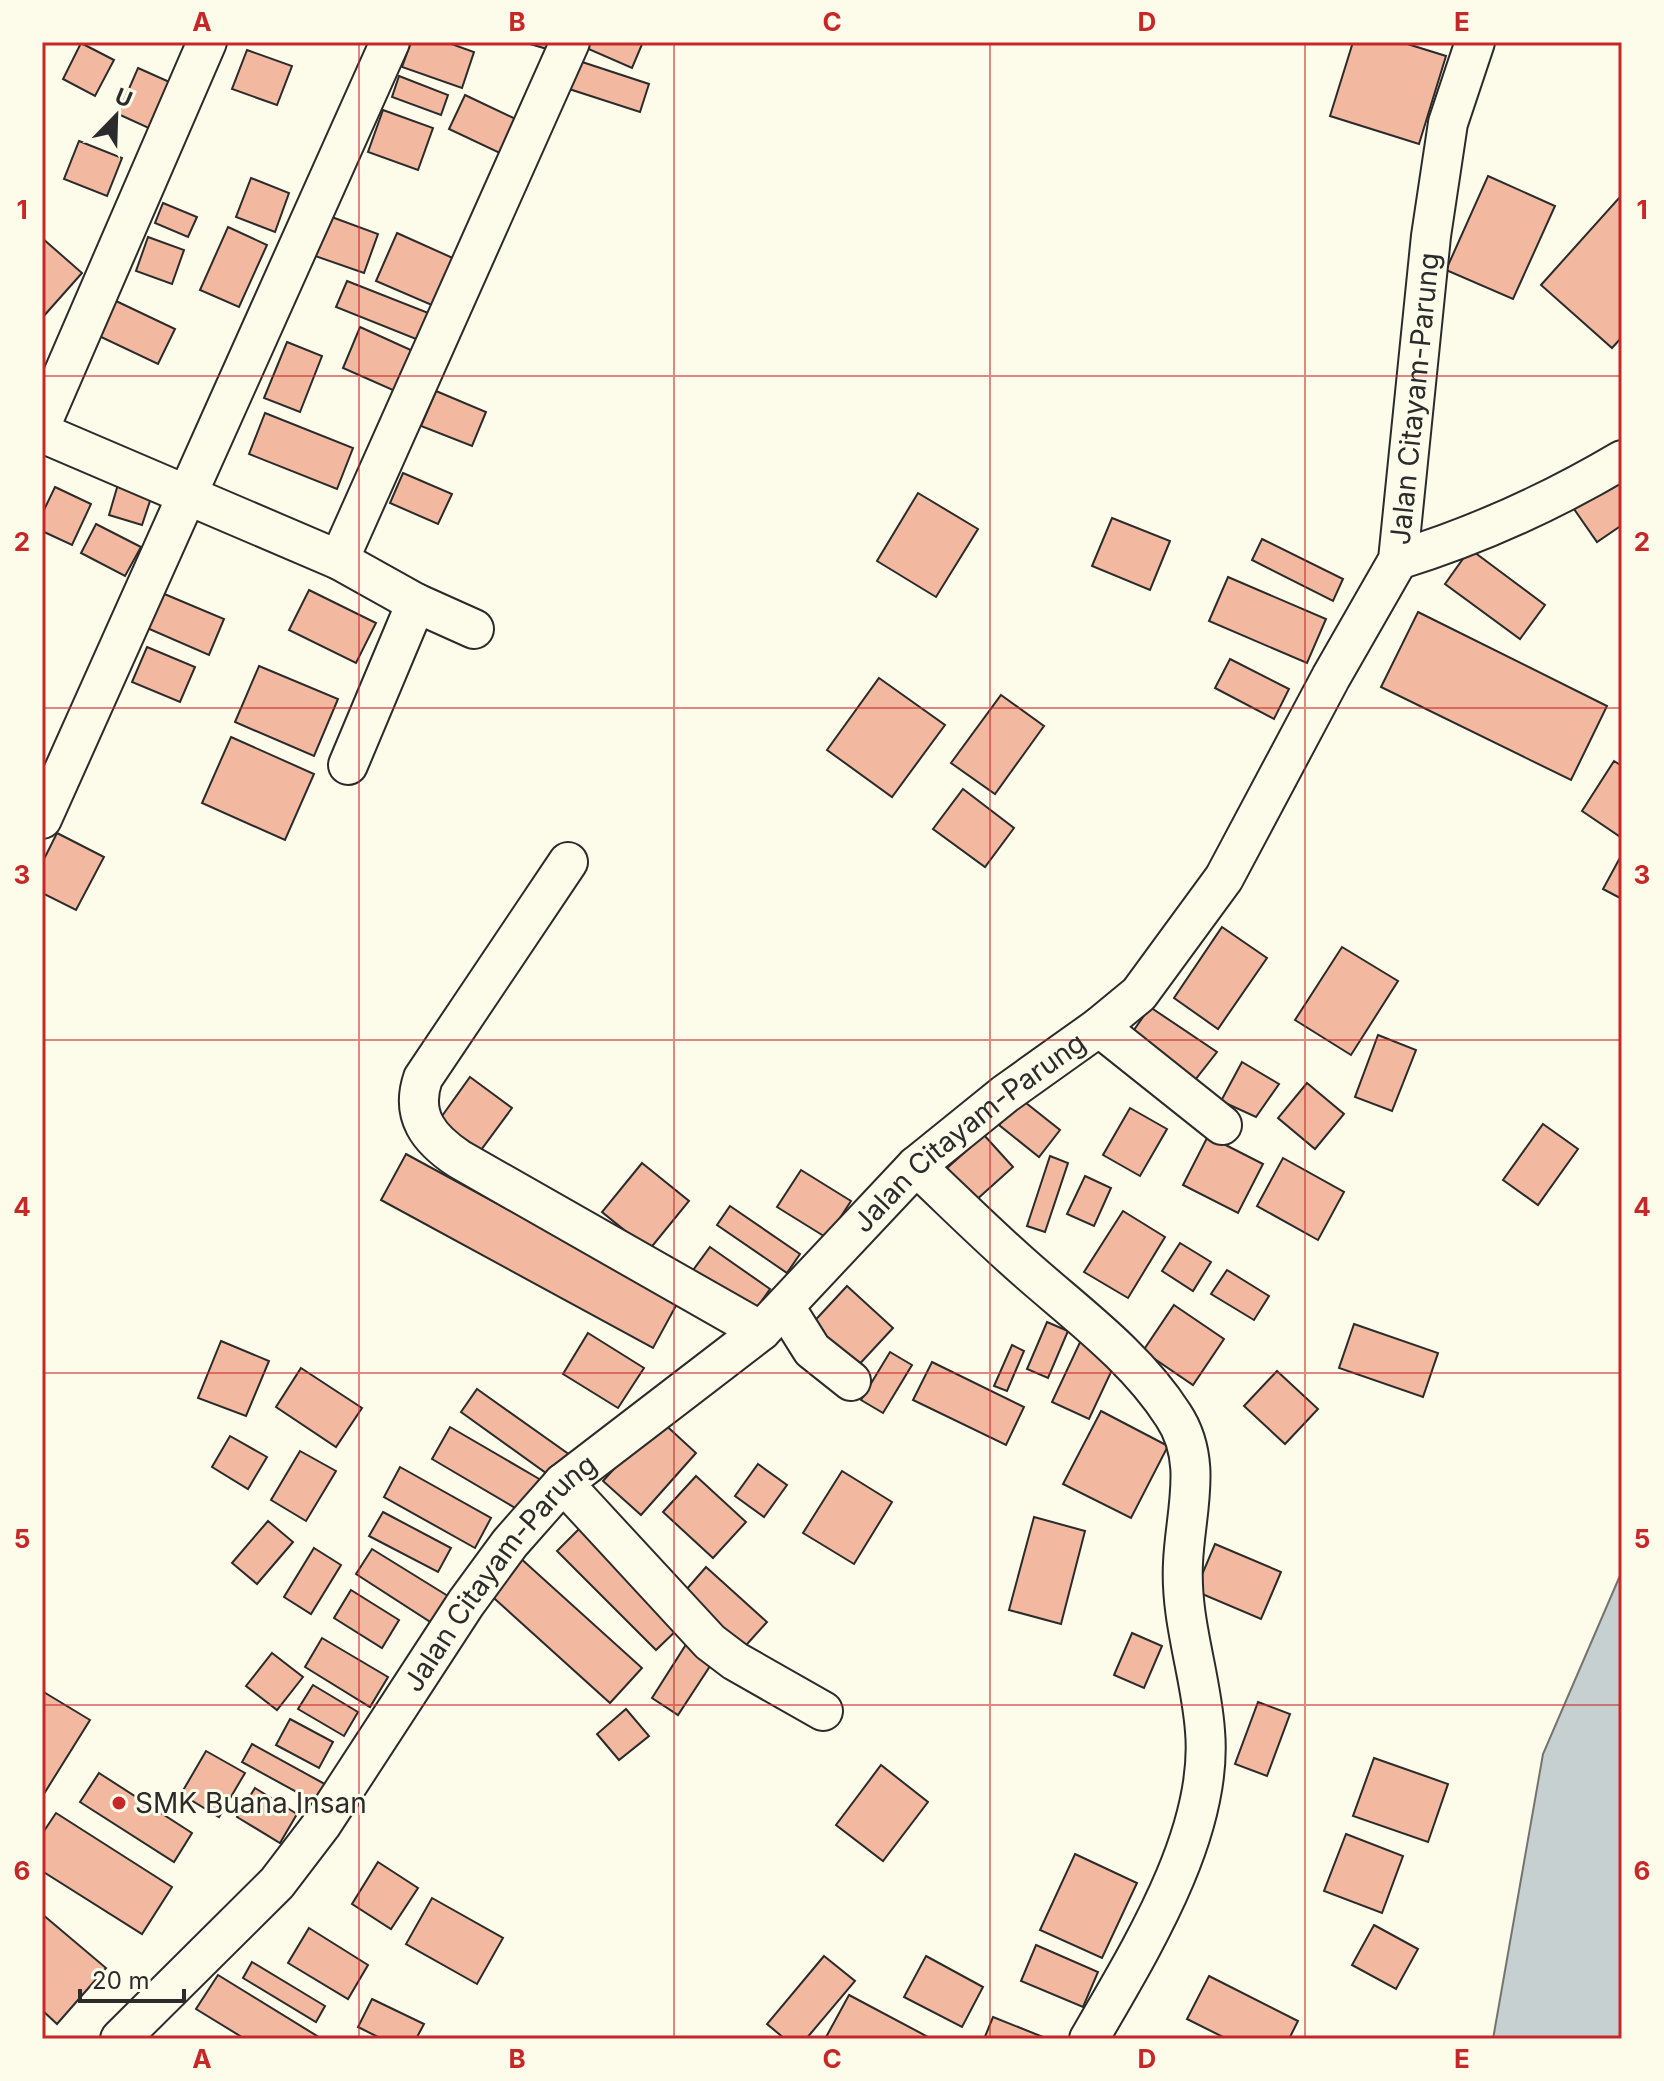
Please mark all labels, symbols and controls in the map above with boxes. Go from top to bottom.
text: A [192,6,212,37]
text: B [508,6,526,37]
text: C [822,6,842,37]
text: D [1138,6,1156,37]
text: E [1454,6,1470,37]
north arrow [76,76,156,156]
text: U [111,82,136,113]
text: 1 [16,194,28,225]
text: 1 [1636,194,1648,225]
street label: Jalan Citayam-Parung [1383,251,1446,547]
text: 2 [14,526,30,557]
text: 2 [1634,526,1650,557]
text: 3 [14,859,30,890]
text: 3 [1634,859,1650,890]
street label: Jalan Citayam-Parung [846,1025,1092,1239]
text: 4 [13,1191,31,1222]
text: 4 [1633,1191,1651,1222]
street label: Jalan Citayam-Parung [396,1447,603,1698]
text: 5 [14,1523,30,1554]
text: 5 [1634,1523,1650,1554]
place label: SMK Buana Insan [135,1786,367,1820]
marker: SMK Buana Insan [110,1794,128,1812]
text: 6 [14,1855,30,1886]
text: 6 [1634,1855,1650,1886]
scale bar [80,1953,184,2003]
text: 20 m [92,1966,150,1995]
text: A [192,2043,212,2074]
text: B [508,2043,526,2074]
text: C [822,2043,842,2074]
text: D [1138,2043,1156,2074]
text: E [1454,2043,1470,2074]

